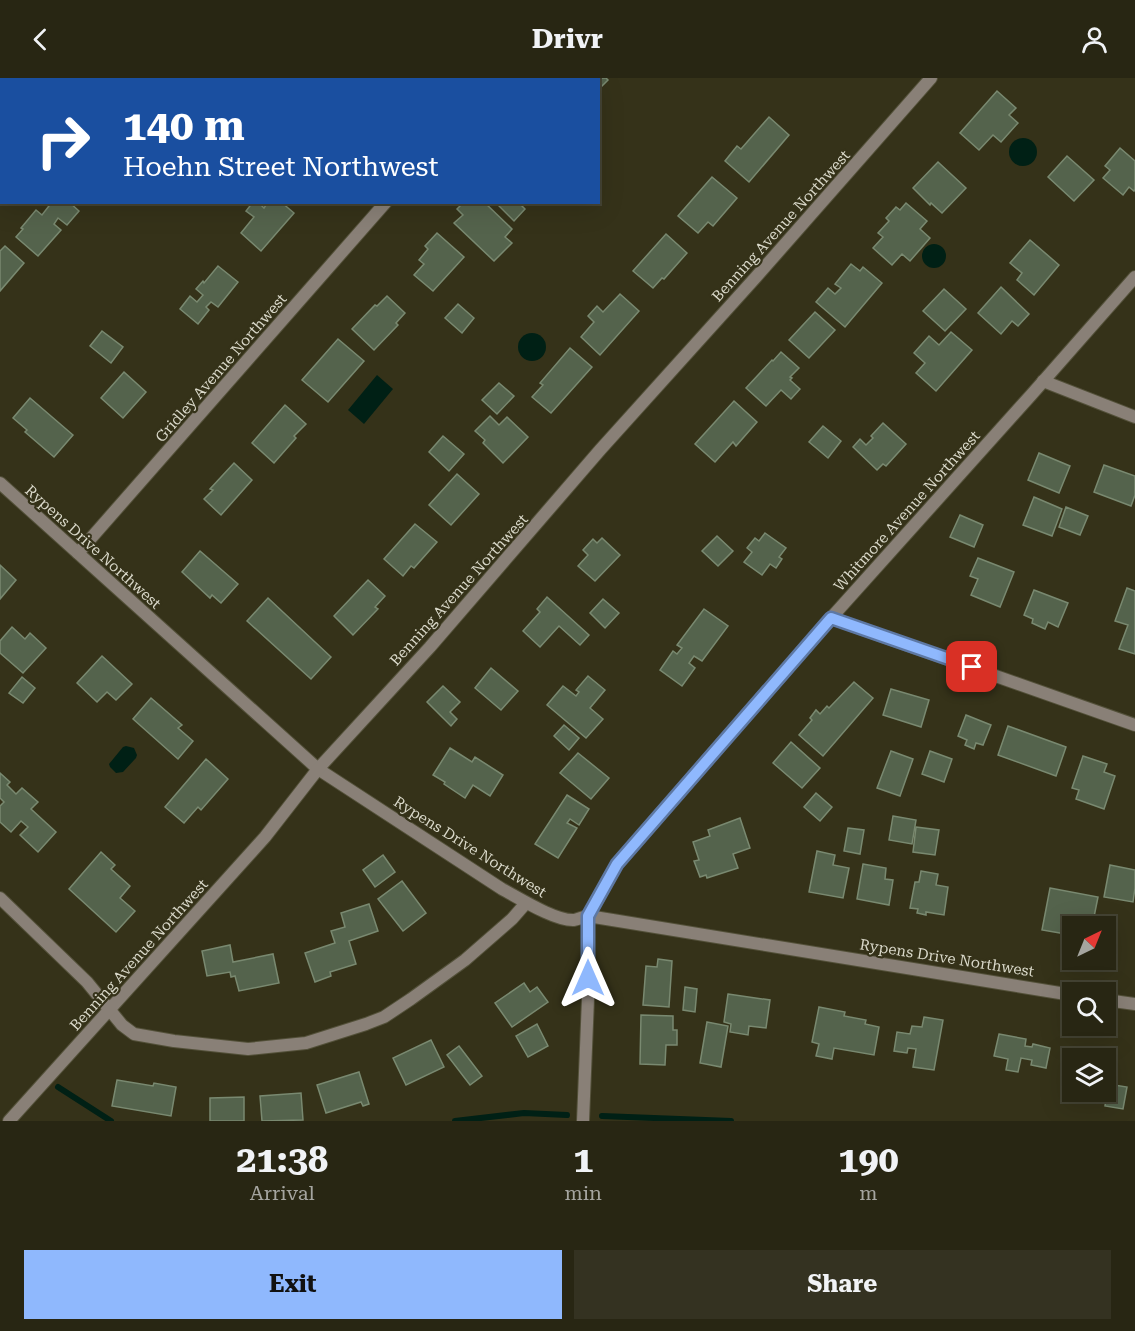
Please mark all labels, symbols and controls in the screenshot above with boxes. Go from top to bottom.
icon: back [24,23,57,56]
text: Drivr [532,23,603,55]
icon: person [1078,23,1111,56]
text: 140 m [123,101,245,150]
icon: right [24,102,102,180]
street label: Benning Avenue Northwest [708,146,854,305]
text: Hoehn Street Northwest [123,151,438,183]
street label: Gridley Avenue Northwest [152,290,291,446]
street label: Whitmore Avenue Northwest [830,427,984,595]
street label: Rypens Drive Northwest [21,481,165,613]
street label: Benning Avenue Northwest [386,510,532,669]
pin [946,641,997,692]
icon: arrive [955,650,988,683]
street label: Rypens Drive Northwest [390,793,550,902]
street label: Benning Avenue Northwest [66,875,212,1034]
north arrow [1062,916,1116,970]
map controls [1062,916,1116,1102]
street label: Rypens Drive Northwest [858,935,1036,981]
position arrow [556,946,620,1010]
button: search [1062,982,1116,1036]
button: layers [1062,1048,1116,1102]
text: 21:38 [236,1139,328,1181]
text: 1 [573,1139,593,1181]
text: 190 [838,1139,899,1181]
text: Arrival [250,1181,315,1205]
text: min [564,1181,602,1205]
text: m [859,1181,878,1205]
button: Exit [24,1250,562,1319]
button: Share [574,1250,1111,1319]

